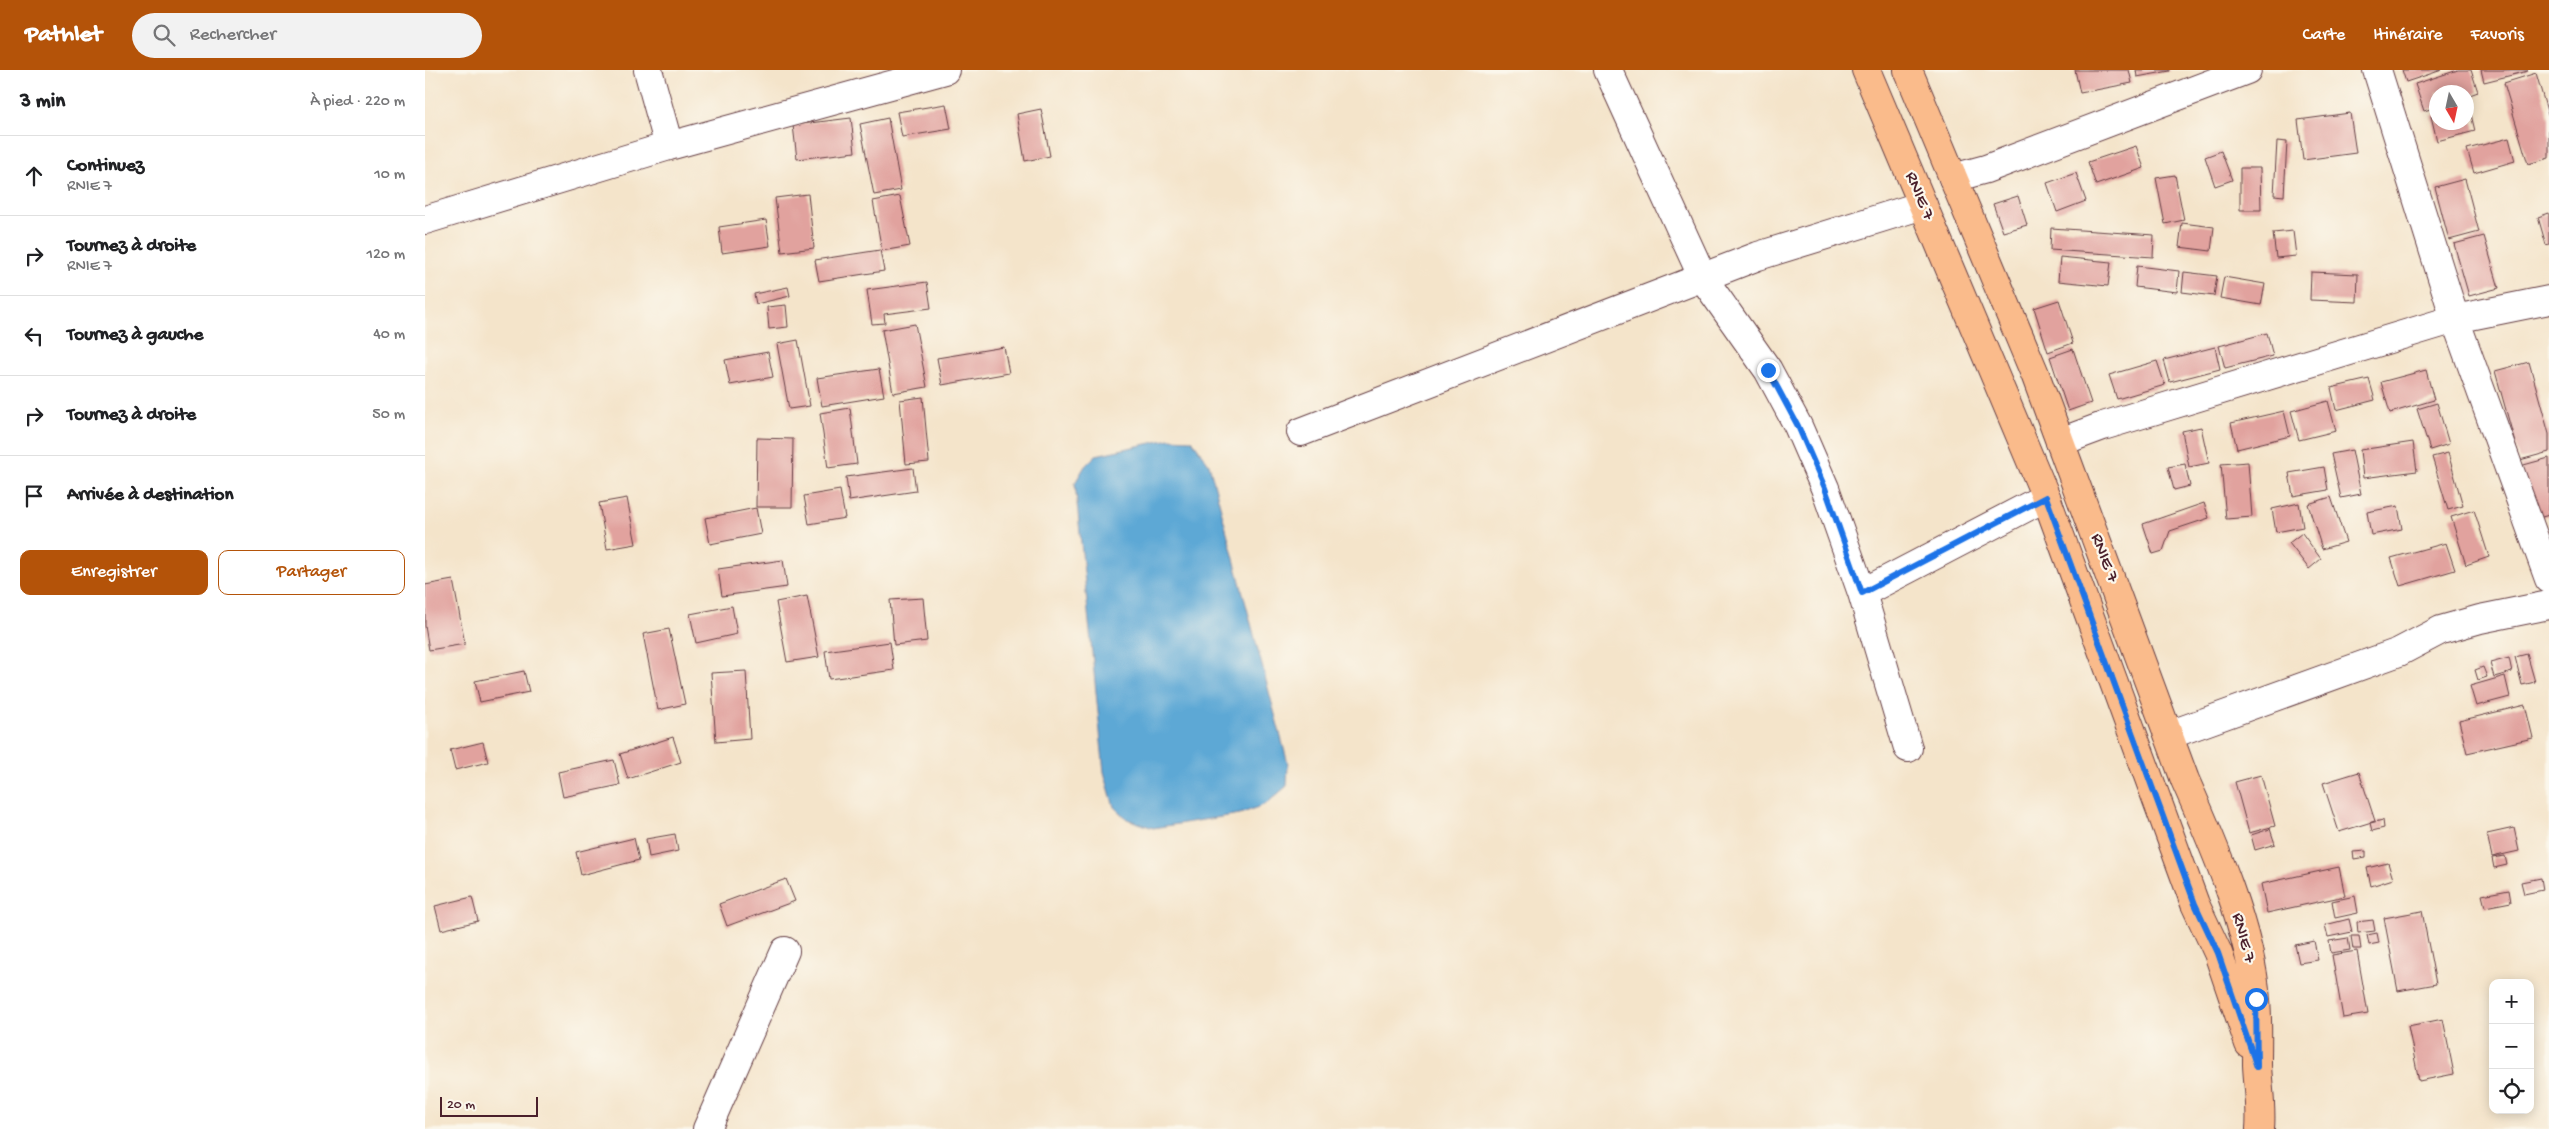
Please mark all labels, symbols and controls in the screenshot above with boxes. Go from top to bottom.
search box [132,13,482,58]
text: Pathlet [25,21,102,50]
icon: search [150,21,178,49]
text: Rechercher [190,24,276,47]
text: Carte [2302,25,2345,46]
text: Itinéraire [2373,25,2443,46]
text: Favoris [2471,25,2524,46]
north arrow [2429,85,2474,130]
text: 3 min [20,90,65,115]
text: À pied · 220 m [310,93,405,112]
text: Continuez [67,155,144,178]
icon: ahead [20,162,48,190]
text: 10 m [374,166,405,185]
street label: RNIE 7 [1899,169,1939,224]
text: RNIE 7 [67,178,112,197]
text: Tournez à droite [67,235,196,258]
icon: right [20,242,48,270]
text: 120 m [366,246,405,265]
text: RNIE 7 [67,258,112,277]
icon: left [20,322,48,350]
text: Tournez à gauche [67,324,203,347]
text: 40 m [373,326,405,345]
route end [1757,359,1780,382]
icon: right [20,402,48,430]
text: Tournez à droite [67,404,196,427]
text: 50 m [372,406,405,425]
icon: arrive [20,482,48,510]
text: Arrivée à destination [67,484,233,507]
street label: RNIE 7 [2085,531,2123,586]
button: Enregistrer [20,550,208,595]
button: Partager [218,550,405,595]
street label: RNIE 7 [2226,911,2260,966]
map controls [2489,979,2534,1114]
button: + [2489,979,2534,1024]
route start [2245,988,2268,1011]
button: − [2489,1024,2534,1069]
button: locate [2489,1069,2534,1114]
scale bar [440,1094,537,1117]
text: 20 m [447,1097,475,1114]

